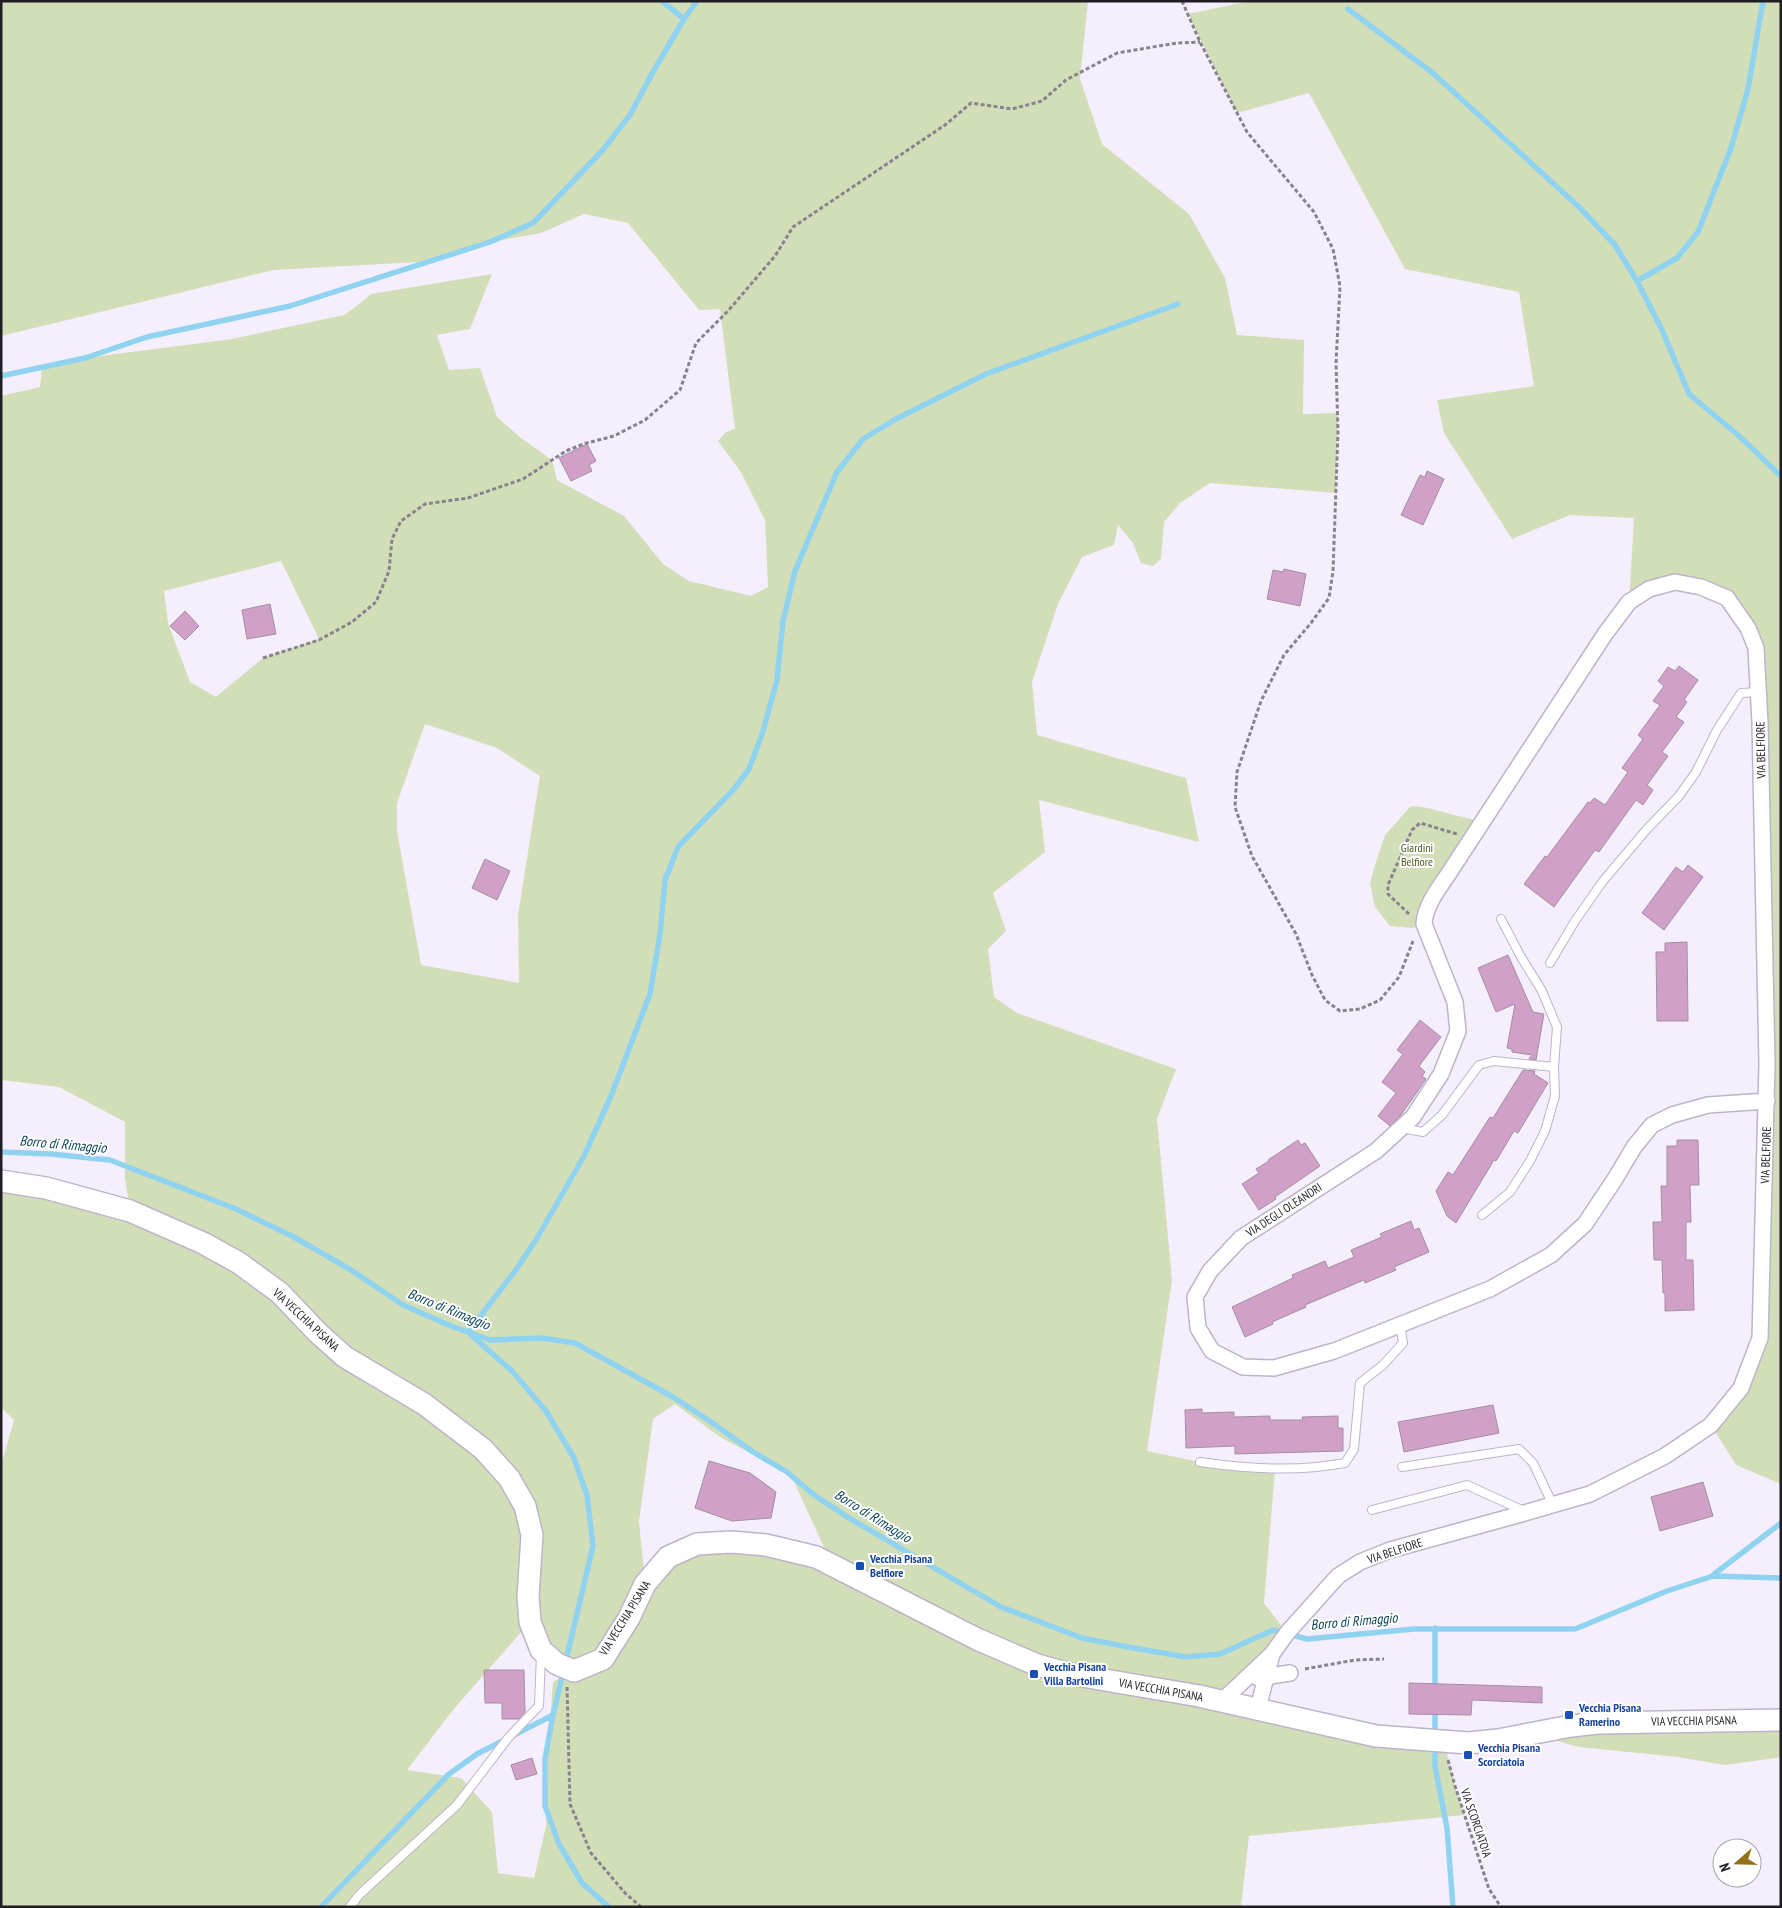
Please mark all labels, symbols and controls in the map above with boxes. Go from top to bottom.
street label: VIA BELFIORE [1753,721,1769,780]
park label: Giardini Belfiore [1401,840,1433,869]
street label: VIA BELFIORE [1757,1126,1774,1185]
water label: Borro di Rimaggio [19,1131,108,1157]
street label: VIA DEGLI OLEANDRI [1242,1179,1325,1240]
street label: VIA VECCHIA PISANA [269,1284,343,1355]
water label: Borro di Rimaggio [405,1284,494,1334]
water label: Borro di Rimaggio [831,1485,915,1547]
street label: VIA BELFIORE [1364,1535,1424,1567]
place label: Vecchia Pisana Belfiore [869,1551,932,1580]
marker: Vecchia Pisana Belfiore [854,1560,866,1572]
street label: VIA VECCHIA PISANA [595,1577,654,1659]
water label: Borro di Rimaggio [1310,1608,1399,1634]
place label: Vecchia Pisana Villa Bartolini [1043,1659,1106,1688]
marker: Vecchia Pisana Villa Bartolini [1028,1668,1040,1680]
street label: VIA VECCHIA PISANA [1117,1675,1205,1704]
place label: Vecchia Pisana Ramerino [1578,1700,1641,1729]
marker: Vecchia Pisana Ramerino [1563,1709,1575,1721]
street label: VIA VECCHIA PISANA [1650,1712,1737,1729]
place label: Vecchia Pisana Scorciatoia [1477,1740,1540,1769]
marker: Vecchia Pisana Scorciatoia [1462,1749,1474,1761]
street label: VIA SCORCIATOIA [1457,1785,1495,1860]
north arrow [1712,1838,1762,1888]
text: N [1715,1861,1735,1874]

